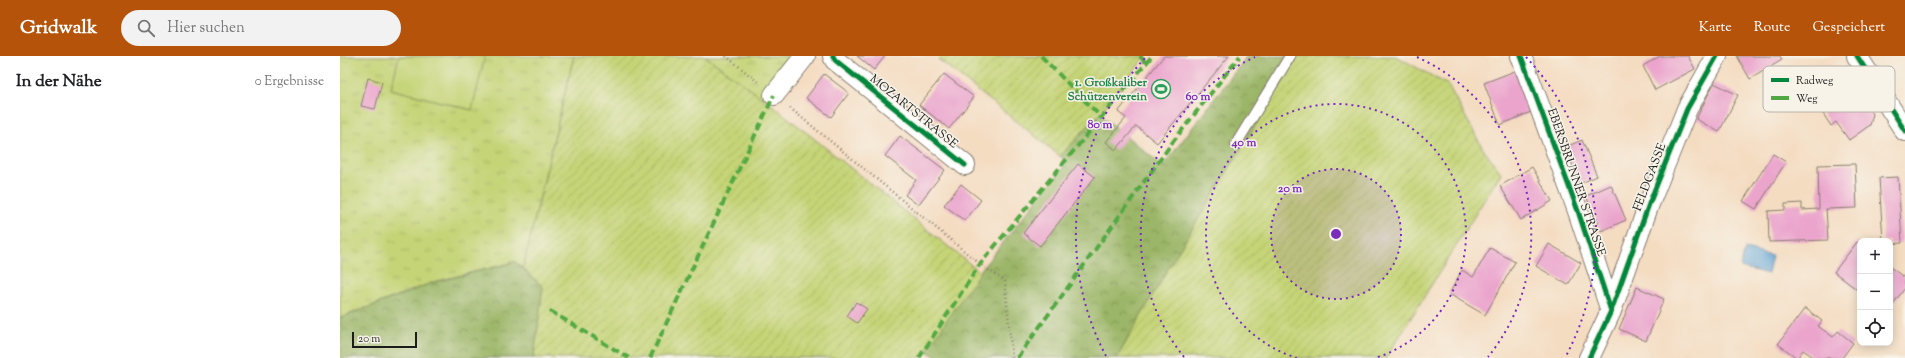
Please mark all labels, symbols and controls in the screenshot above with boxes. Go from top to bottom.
search box [121,10,401,46]
text: Gridwalk [20,15,97,42]
icon: search [135,17,157,39]
text: Hier suchen [167,18,245,39]
text: Karte [1699,18,1732,38]
text: Route [1754,18,1790,38]
text: Gespeichert [1812,18,1885,38]
legend [1763,66,1895,112]
text: In der Nähe [16,70,102,94]
street label: MOZARTSTRASSE [865,71,962,154]
text: 0 Ergebnisse [255,73,324,91]
text: Radweg [1796,73,1834,89]
place label: 1. Großkaliber Schützenverein [1068,74,1148,106]
sports icon: 1. Großkaliber Schützenverein [1150,78,1172,100]
text: 60 m [1186,88,1210,106]
text: Weg [1796,91,1818,107]
street label: EBERSBRUNNER STRASSE [1542,106,1610,260]
text: 80 m [1088,116,1112,134]
text: 40 m [1231,134,1256,152]
street label: FELDGASSE [1629,140,1671,214]
text: 20 m [1278,180,1302,198]
centre of rings [1329,227,1343,241]
map controls [1857,238,1893,346]
button: + [1857,238,1893,274]
button: − [1857,274,1893,310]
button: locate [1857,310,1893,346]
scale bar [352,330,417,349]
text: 20 m [358,331,380,347]

